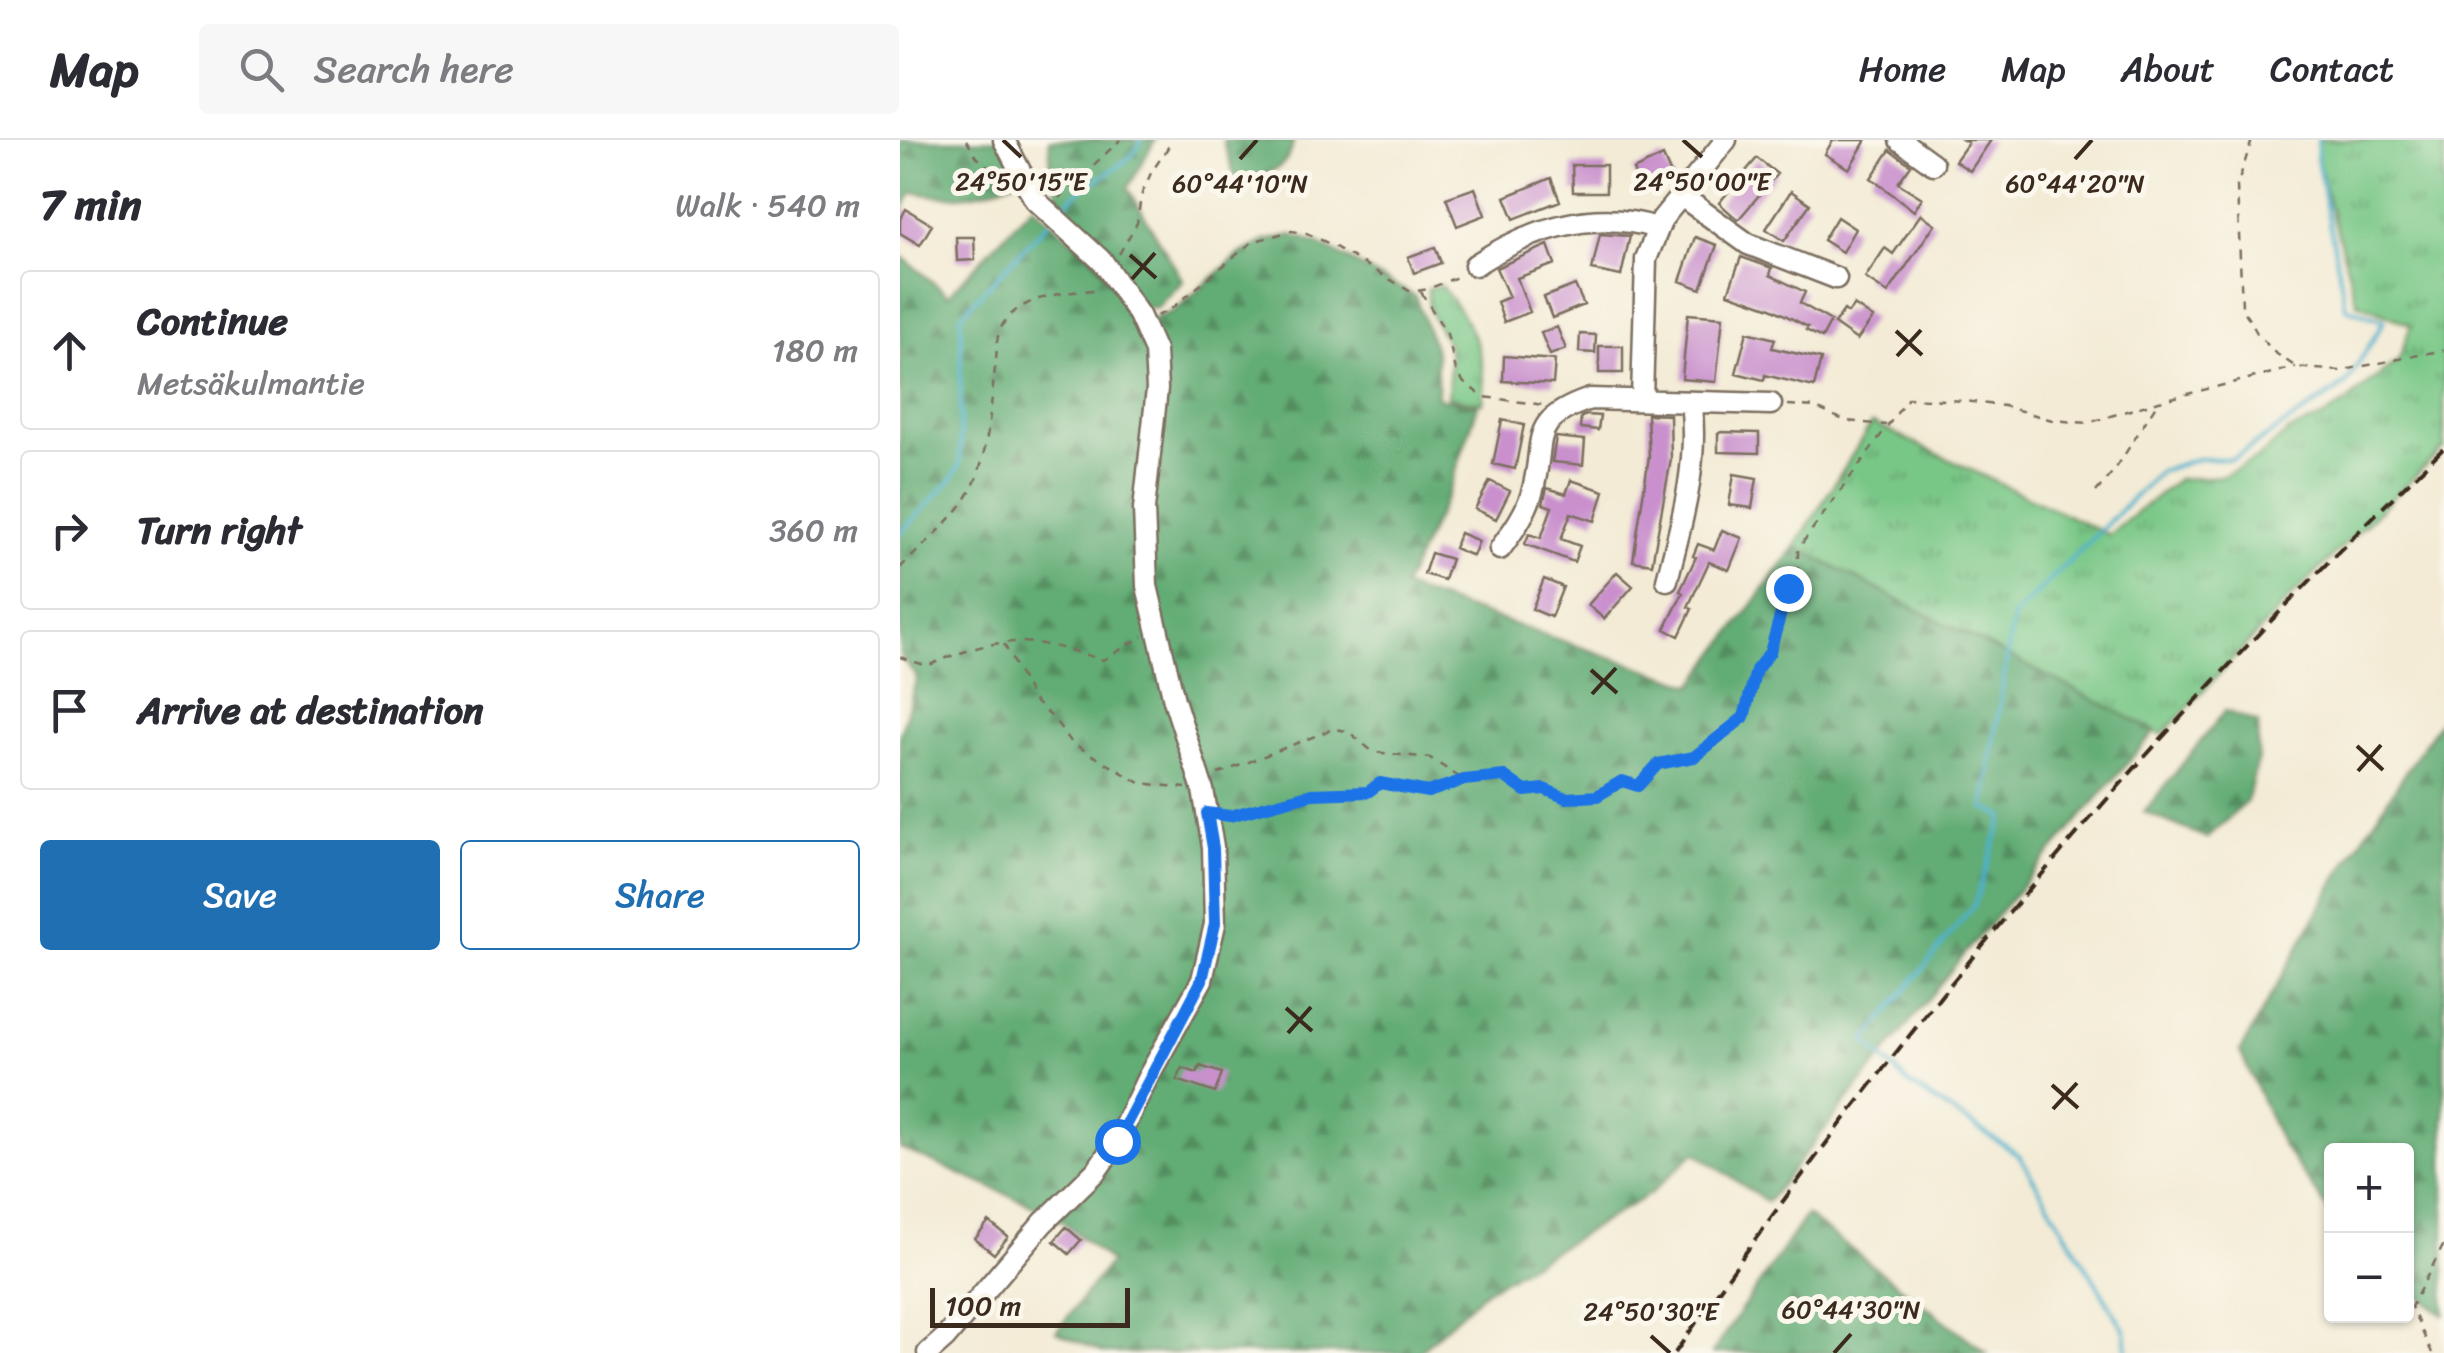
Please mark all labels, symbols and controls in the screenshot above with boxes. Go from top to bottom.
search box [199,24,899,114]
text: Map [50,27,139,112]
text: Search here [314,36,514,103]
text: Home [1859,38,1946,100]
text: Map [2001,38,2066,100]
text: About [2121,38,2215,100]
text: Contact [2270,38,2394,100]
icon: search [234,42,289,97]
text: 24°50'15"E [955,159,1089,204]
text: 24°50'00"E [1634,159,1773,204]
text: 60°44'10"N [1172,161,1308,206]
text: 60°44'20"N [2005,161,2145,206]
text: 7 min [40,168,141,242]
text: Walk · 540 m [675,177,860,234]
text: Continue [137,288,288,355]
text: 180 m [772,322,858,379]
icon: ahead [42,323,97,378]
text: Metsäkulmantie [137,355,365,412]
text: Turn right [137,497,302,564]
text: 360 m [769,502,858,559]
icon: right [42,503,97,558]
route end [1766,566,1812,612]
text: Arrive at destination [137,677,484,744]
icon: arrive [42,683,97,738]
button: Save [40,840,440,950]
button: Share [460,840,860,950]
route start [1095,1119,1141,1165]
map controls [2324,1143,2414,1323]
button: + [2324,1143,2414,1233]
button: − [2324,1233,2414,1323]
text: 100 m [945,1281,1021,1330]
scale bar [930,1283,1130,1328]
text: 60°44'30"N [1782,1287,1921,1332]
text: 24°50'30"E [1584,1289,1721,1334]

